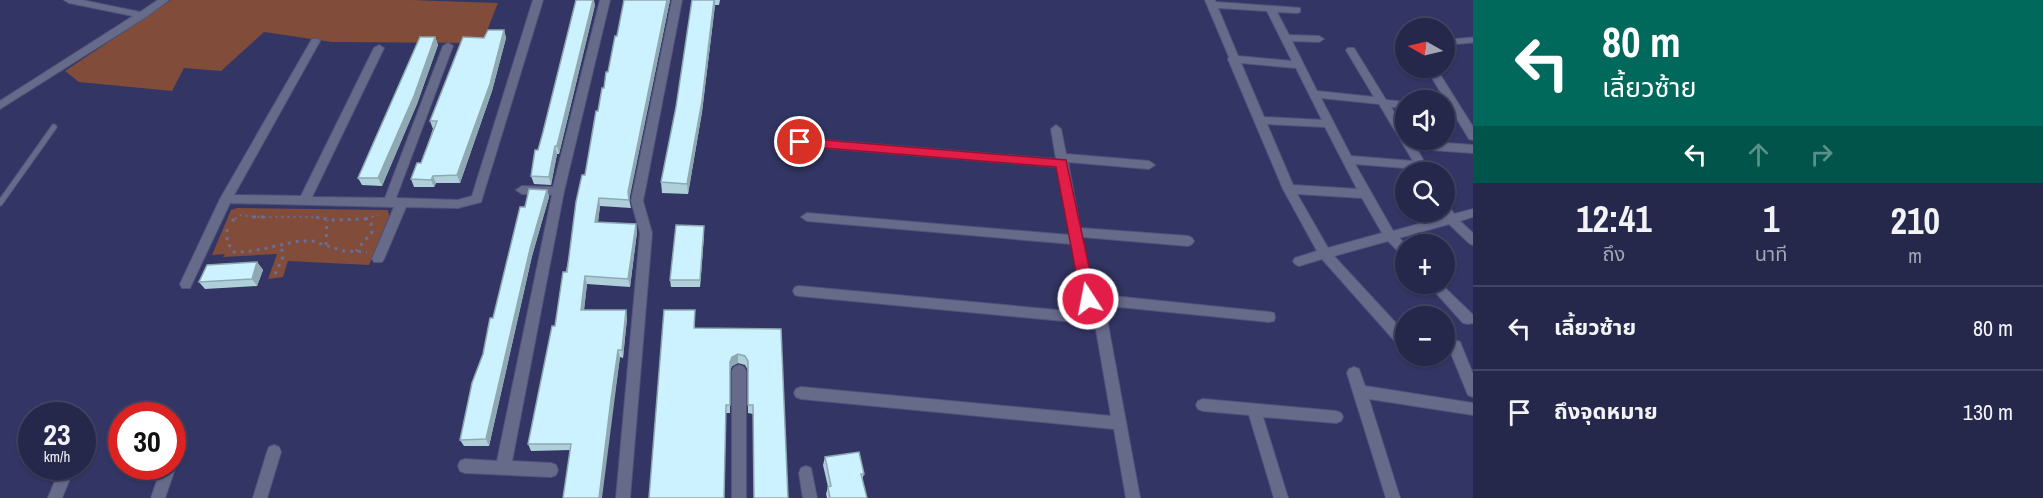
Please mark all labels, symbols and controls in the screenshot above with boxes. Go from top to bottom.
text: 80 m [1602,14,1681,70]
north arrow [1395,18,1455,78]
map controls [1395,18,1455,366]
icon: left [1503,24,1581,102]
text: เลี้ยวซ้าย [1602,69,1696,105]
button: sound [1395,90,1455,150]
pin [774,116,825,167]
icon: arrive [783,125,816,158]
icon: left [1679,138,1712,171]
icon: ahead [1742,138,1775,171]
icon: right [1805,138,1838,171]
button: search [1395,162,1455,222]
text: 12:41 [1576,195,1652,243]
text: 1 [1763,195,1779,243]
text: 210 [1891,197,1940,245]
button: + [1395,234,1455,294]
text: ถึง [1603,240,1625,267]
text: นาที [1755,240,1787,267]
text: m [1908,242,1922,269]
position arrow [1056,267,1120,331]
button: − [1395,306,1455,366]
icon: left [1503,312,1536,345]
text: เลี้ยวซ้าย [1554,312,1636,342]
text: 80 m [1973,313,2013,343]
icon: arrive [1503,396,1536,429]
text: ถึงจุดหมาย [1554,396,1658,426]
text: 130 m [1963,397,2013,427]
speed limit sign: 30 [108,402,186,480]
text: 23 [43,414,71,454]
text: km/h [44,446,70,467]

